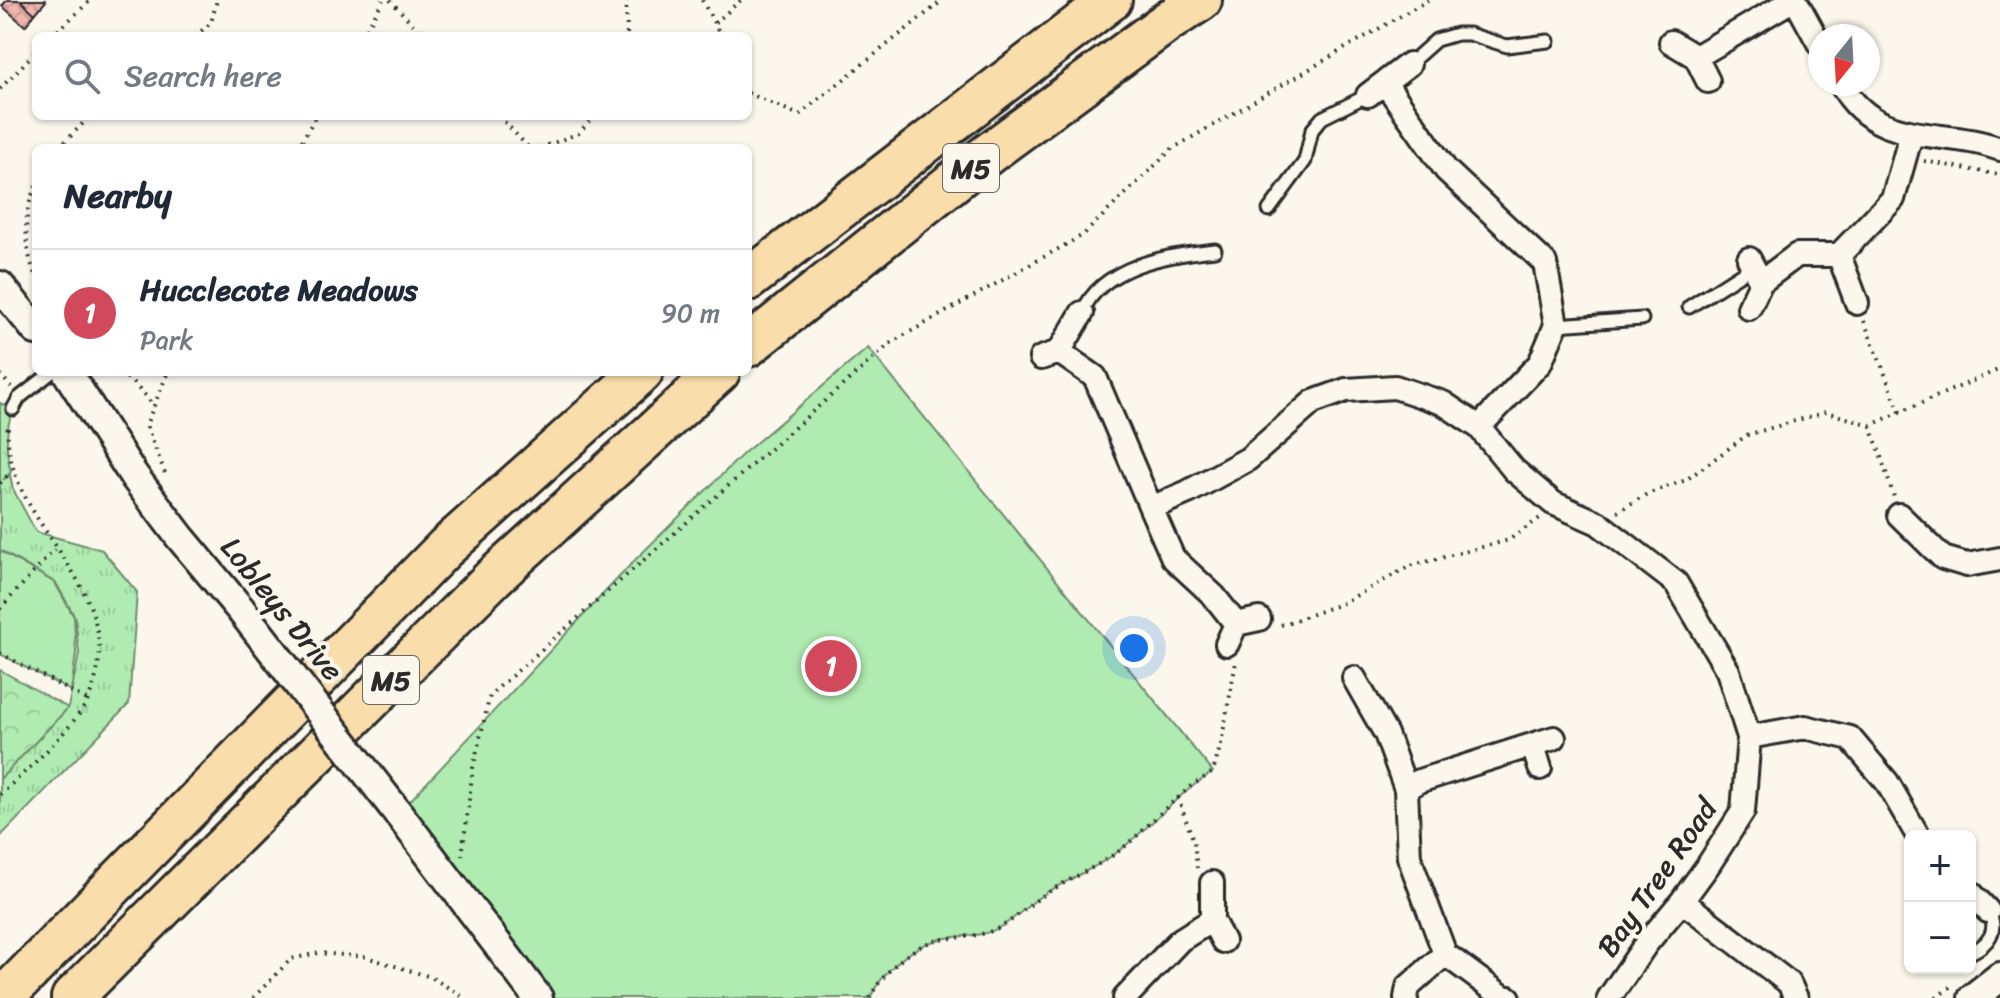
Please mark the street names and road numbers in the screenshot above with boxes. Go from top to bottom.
road number: M5 [943,144,999,192]
street label: Lobleys Drive [206,524,358,694]
road number: M5 [363,656,419,704]
street label: Bay Tree Road [1582,785,1733,969]

